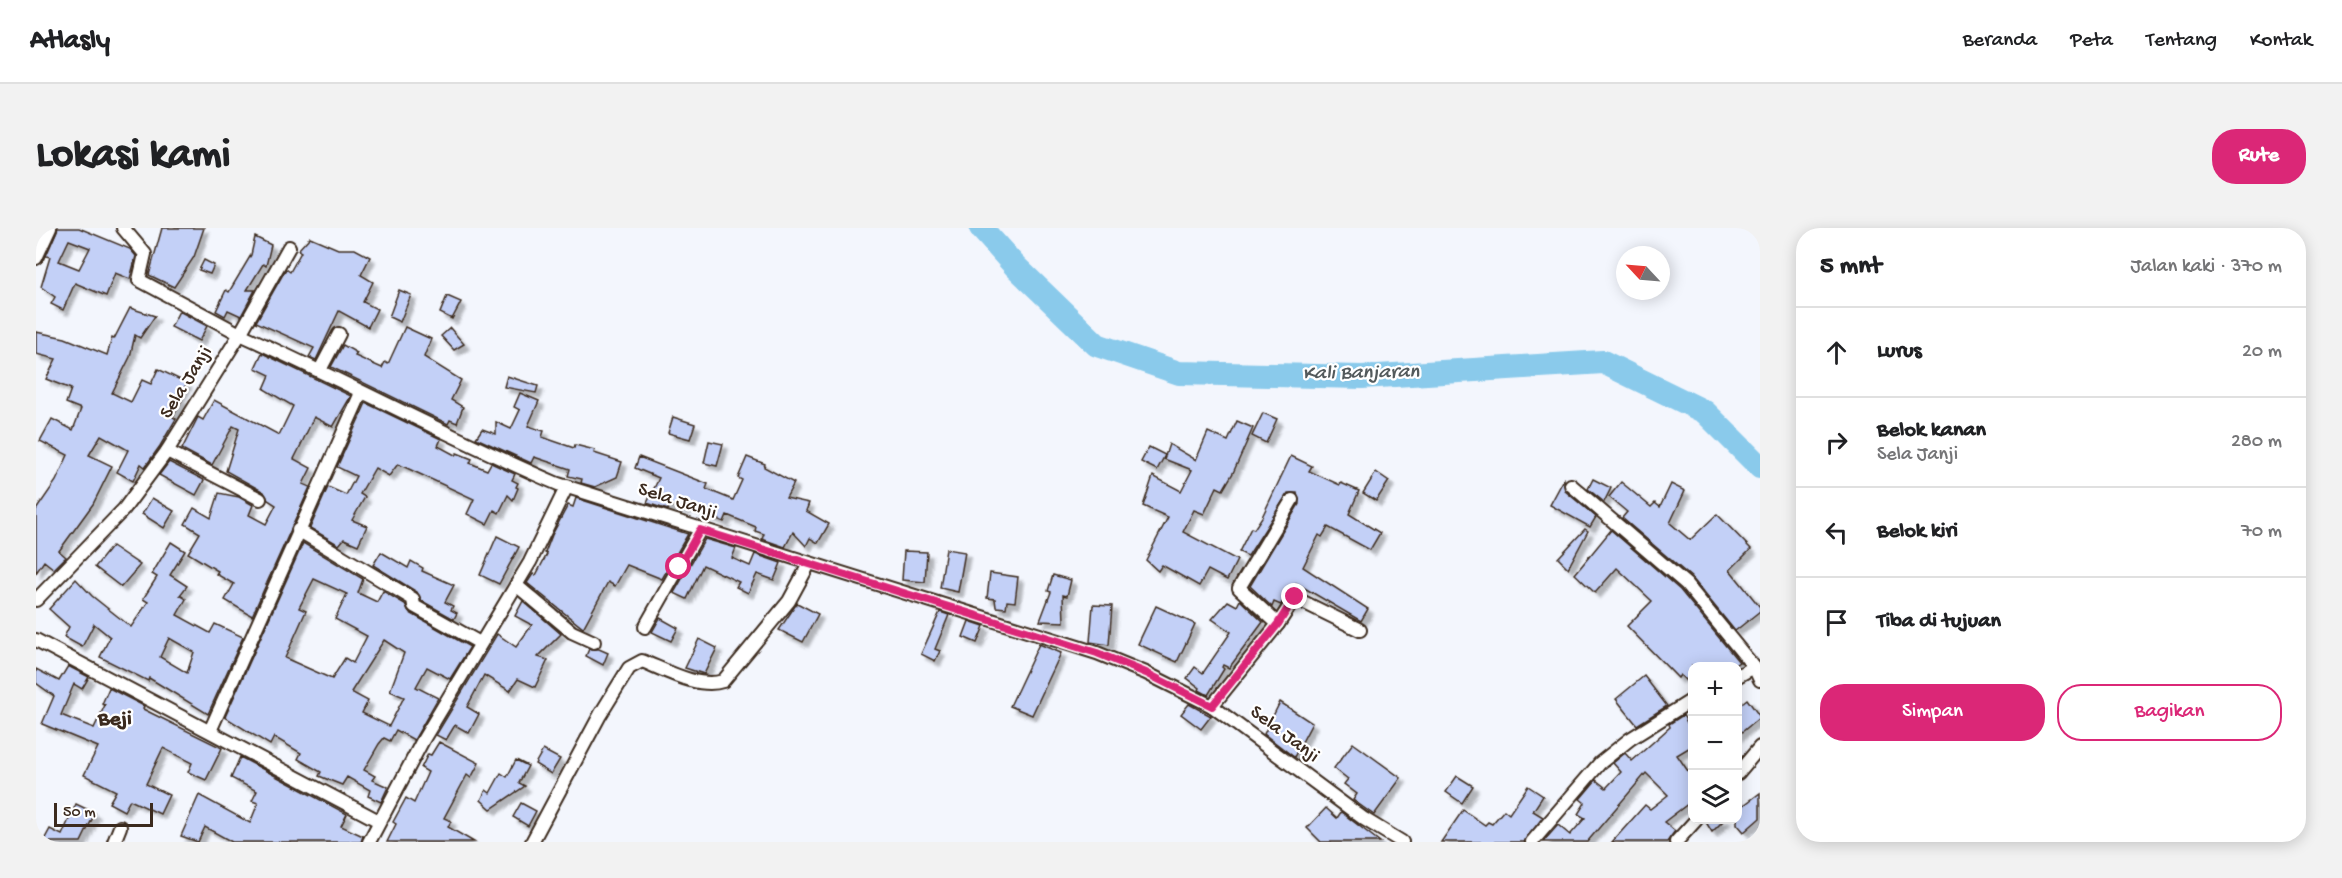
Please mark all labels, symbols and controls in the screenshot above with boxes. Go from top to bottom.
text: Atlasly [30,25,110,58]
text: Beranda [1963,29,2037,54]
text: Peta [2070,29,2113,54]
text: Tentang [2146,29,2217,54]
text: Kontak [2250,29,2312,54]
button: Rute [2212,129,2306,184]
text: Lokasi kami [36,132,231,181]
north arrow [1616,246,1670,300]
text: 5 mnt [1820,252,1881,283]
text: Jalan kaki · 370 m [2130,256,2282,279]
icon: ahead [1820,336,1853,369]
text: Lurus [1877,339,1922,365]
text: 20 m [2242,341,2282,364]
street label: Sela Janji [156,342,218,424]
water label: Kali Banjaran [1302,360,1421,388]
text: Belok kanan [1877,418,1986,444]
icon: right [1820,426,1853,459]
text: 280 m [2231,431,2282,454]
text: Sela Janji [1877,444,1958,467]
street label: Sela Janji [635,479,719,525]
icon: left [1820,516,1853,549]
text: Belok kiri [1877,519,1958,545]
text: 70 m [2241,521,2282,544]
route start [665,553,691,579]
route end [1281,583,1307,609]
icon: arrive [1820,606,1853,639]
text: Tiba di tujuan [1877,609,2001,635]
map controls [1688,662,1742,824]
button: + [1688,662,1742,716]
button: Simpan [1820,684,2045,741]
button: Bagikan [2057,684,2282,741]
street label: Sela Janji [1245,701,1323,769]
district label: Beji [97,707,132,733]
button: − [1688,716,1742,770]
button: layers [1688,770,1742,824]
scale bar [54,800,153,828]
text: 50 m [63,804,96,823]

